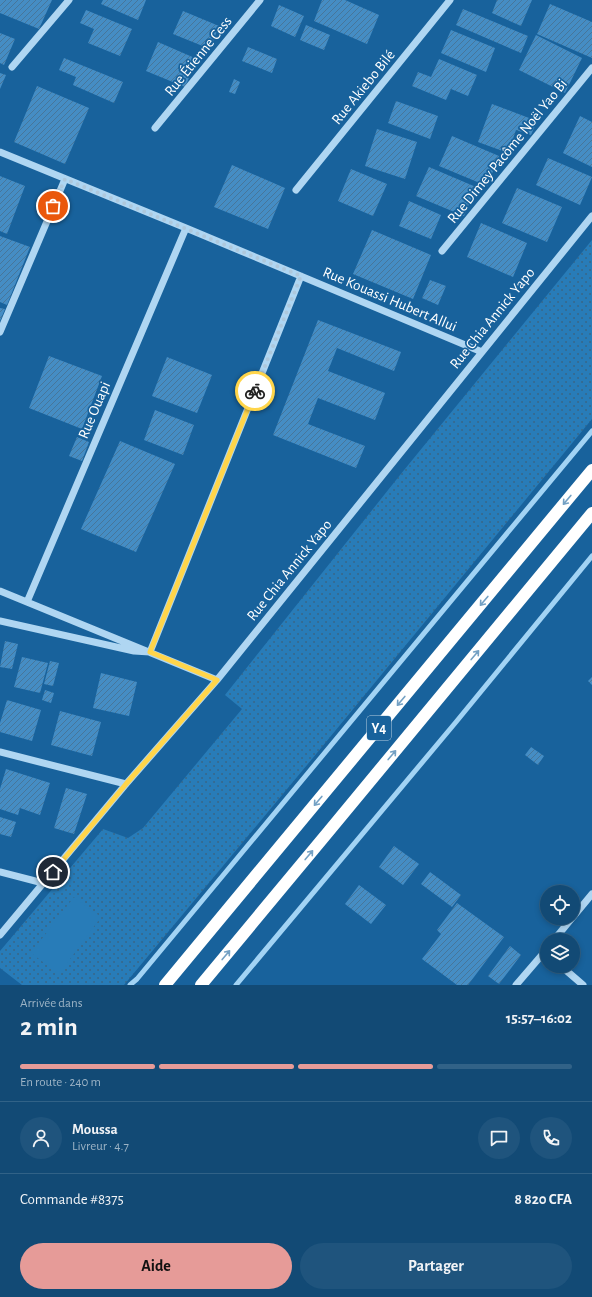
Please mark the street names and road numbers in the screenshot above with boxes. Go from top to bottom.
street label: Rue Étienne Cess [160,12,235,99]
street label: Rue Akiebo Bilé [329,47,398,127]
street label: Rue Dimey Pacôme Noël Yao Bi [445,76,570,226]
street label: Rue Kouassi Hubert Allui [321,264,459,334]
street label: Rue Chia Annick Yapo [447,265,538,372]
street label: Rue Ouapi [76,379,113,441]
street label: Rue Chia Annick Yapo [244,517,335,624]
road number: Y4 [367,716,391,740]

